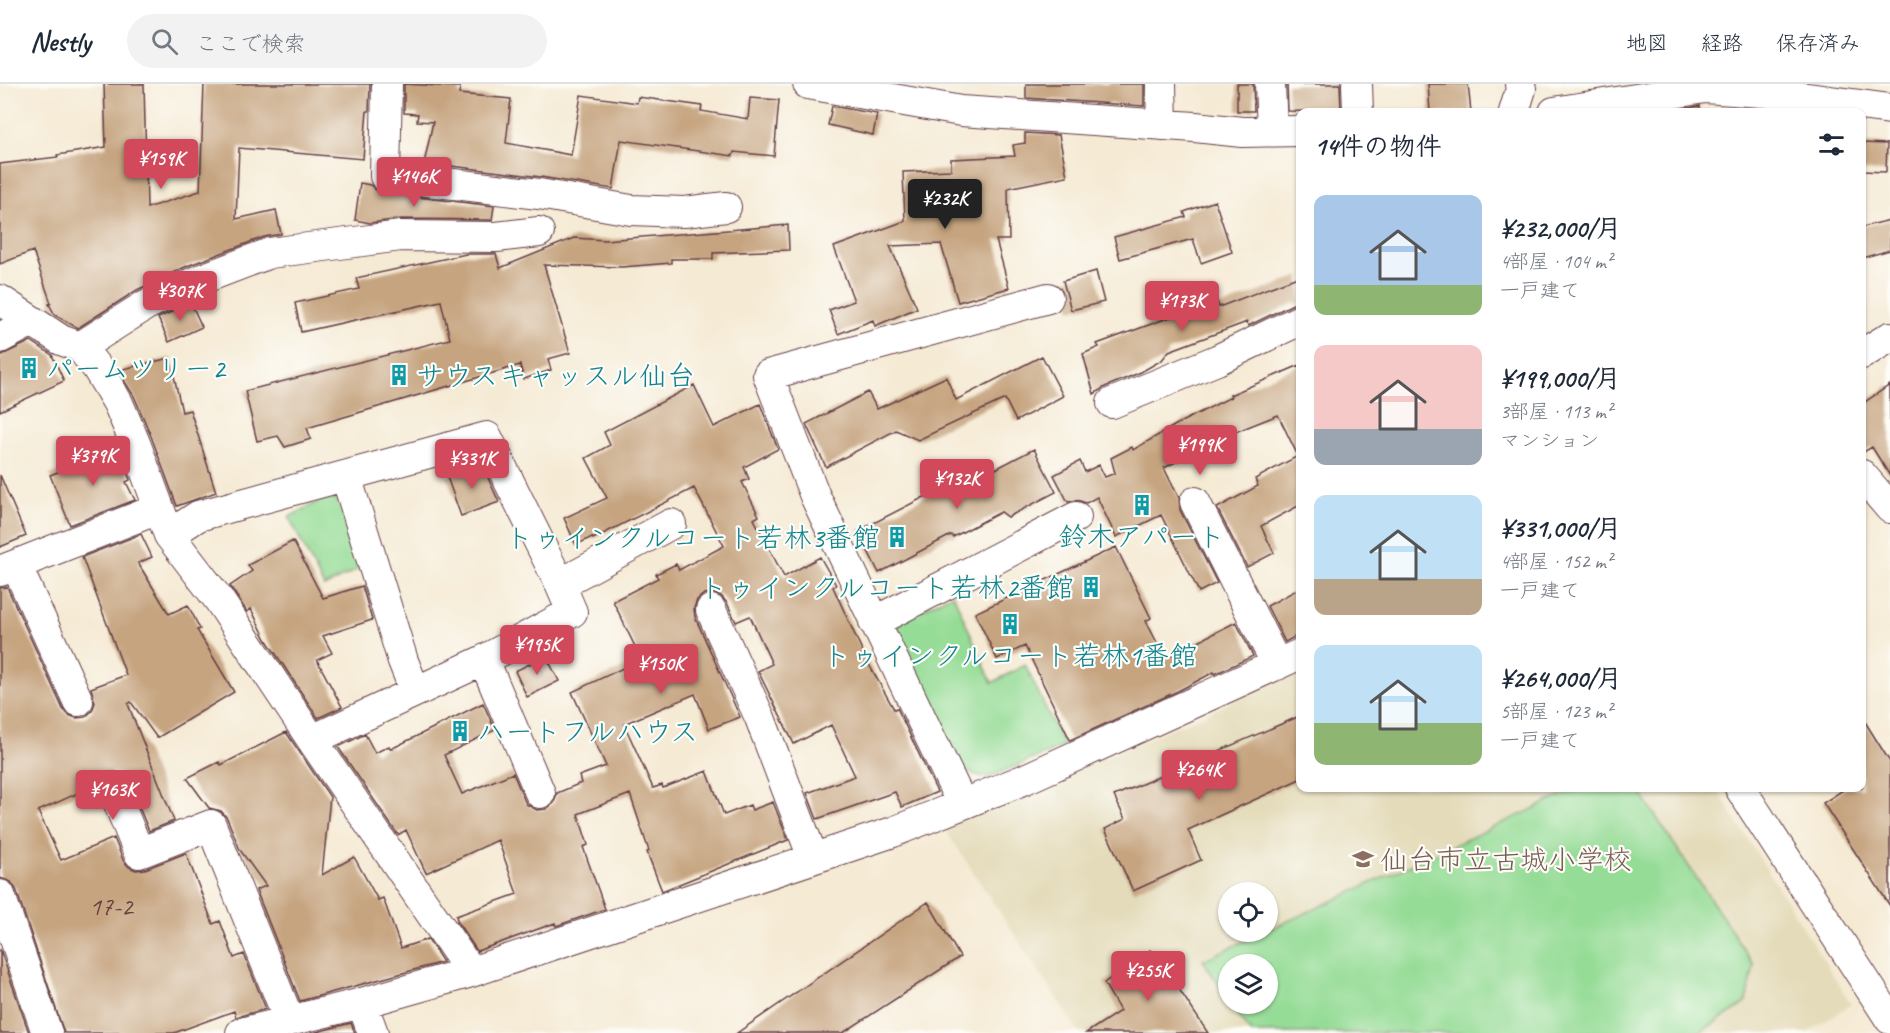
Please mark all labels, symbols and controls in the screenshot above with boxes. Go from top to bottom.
search box [127,14,547,68]
text: Nestly [30,24,91,59]
icon: search [148,25,181,58]
text: ここで検索 [196,30,306,58]
text: 地図 [1626,30,1668,56]
text: 経路 [1701,30,1743,56]
text: 保存済み [1776,30,1860,56]
icon: filters [1815,128,1848,161]
text: 14件の物件 [1314,130,1441,163]
pin: ¥159K [119,139,203,190]
text: ¥159K [138,146,184,171]
pin: ¥146K [372,157,456,208]
text: ¥146K [391,164,437,189]
pin: ¥232K [903,179,987,230]
text: ¥232K [922,186,968,211]
text: ¥232,000/月 [1500,212,1622,245]
icon: home [1362,219,1434,291]
text: 4部屋 · 104 m² [1500,249,1612,274]
pin: ¥307K [138,271,222,322]
text: ¥307K [157,278,203,303]
text: 一戸建て [1500,278,1580,303]
pin: ¥173K [1140,281,1224,332]
text: ¥173K [1159,288,1205,313]
place label: パームツリー2 [46,351,227,386]
building icon: パームツリー2 [17,356,41,380]
place label: サウスキャッスル仙台 [416,358,695,393]
text: ¥199,000/月 [1500,362,1621,395]
building icon: サウスキャッスル仙台 [387,363,411,387]
icon: home [1362,369,1434,441]
text: 3部屋 · 113 m² [1500,399,1612,424]
pin: ¥199K [1158,425,1242,476]
text: マンション [1500,428,1599,453]
text: ¥199K [1177,432,1223,457]
pin: ¥379K [51,436,135,487]
pin: ¥331K [430,439,514,490]
text: ¥379K [70,443,116,468]
text: ¥331K [449,446,495,471]
pin: ¥132K [915,459,999,510]
text: ¥132K [934,466,980,491]
building icon: 鈴木アパート [1130,493,1154,517]
text: ¥331,000/月 [1500,512,1622,545]
place label: 鈴木アパート [1059,519,1225,554]
icon: home [1362,519,1434,591]
place label: トゥインクルコート若林3番館 [505,520,880,555]
building icon: トゥインクルコート若林3番館 [885,525,909,549]
text: 4部屋 · 152 m² [1500,549,1612,574]
place label: トゥインクルコート若林2番館 [699,570,1074,605]
building icon: トゥインクルコート若林2番館 [1079,575,1103,599]
text: 一戸建て [1500,578,1580,603]
building icon: トゥインクルコート若林1番館 [998,612,1022,636]
pin: ¥195K [495,625,579,676]
text: ¥195K [514,632,560,657]
place label: トゥインクルコート若林1番館 [823,638,1197,673]
pin: ¥150K [619,644,703,695]
text: ¥150K [638,651,684,676]
text: ¥264,000/月 [1500,662,1622,695]
icon: home [1362,669,1434,741]
text: 5部屋 · 123 m² [1500,699,1612,724]
place label: ハートフルハウス [477,714,698,749]
building icon: ハートフルハウス [448,719,472,743]
text: 一戸建て [1500,728,1580,753]
pin: ¥264K [1157,750,1241,801]
text: ¥264K [1176,757,1222,782]
pin: ¥163K [71,770,155,821]
text: ¥163K [90,777,136,802]
place label: 仙台市立古城小学校 [1380,842,1632,877]
school or university icon: 仙台市立古城小学校 [1351,847,1375,871]
map controls [1218,882,1278,1014]
button: locate [1218,882,1278,942]
house number: 17-2 [89,890,135,923]
pin: ¥255K [1106,951,1190,1002]
button: layers [1218,954,1278,1014]
text: ¥255K [1125,958,1171,983]

